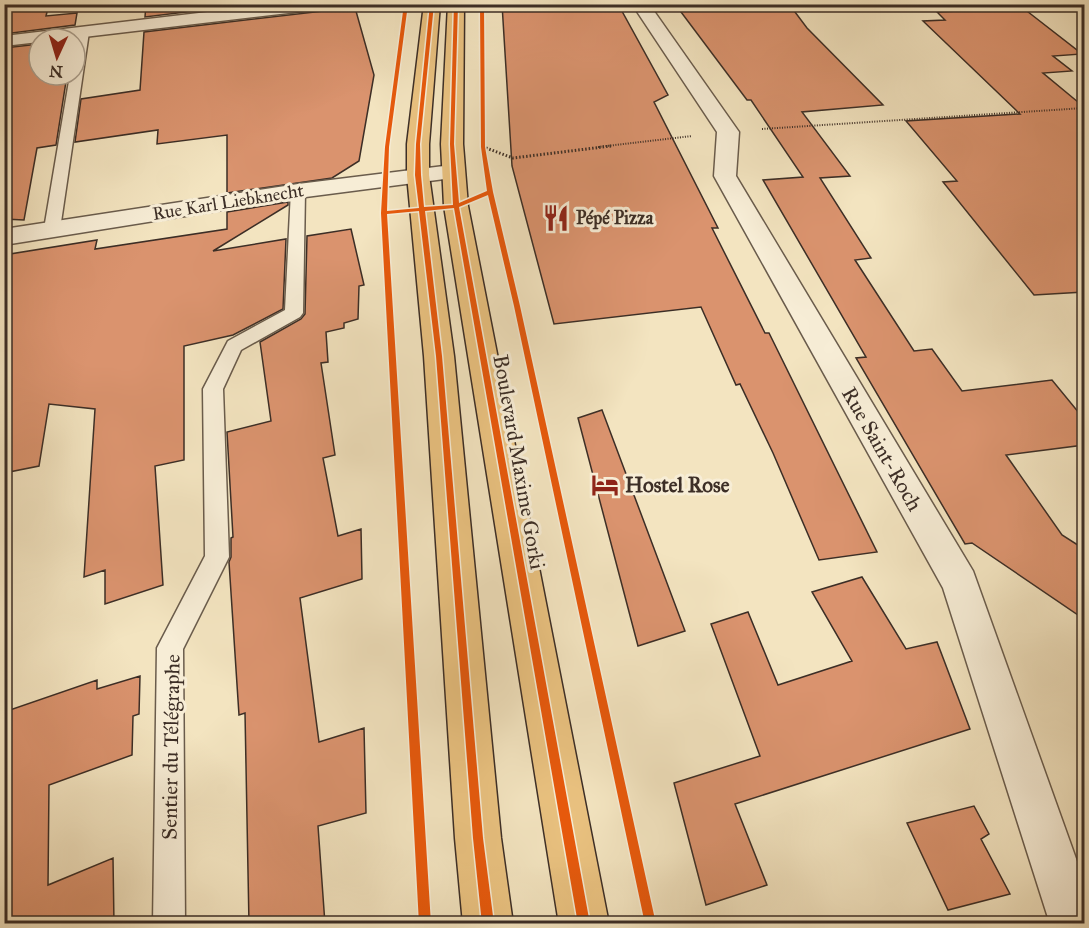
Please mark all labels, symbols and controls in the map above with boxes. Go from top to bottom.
north arrow [27,27,87,87]
text: N [48,61,63,81]
street label: Rue Karl Liebknecht [151,179,306,225]
restaurant icon: Pépé Pizza [541,203,571,233]
place label: Pépé Pizza [576,207,654,230]
street label: Boulevard Maxime Gorki [487,353,551,572]
street label: Rue Saint-Roch [836,382,928,516]
hotel icon: Hostel Rose [590,470,620,500]
place label: Hostel Rose [625,472,730,498]
street label: Sentier du Télégraphe [156,654,186,840]

